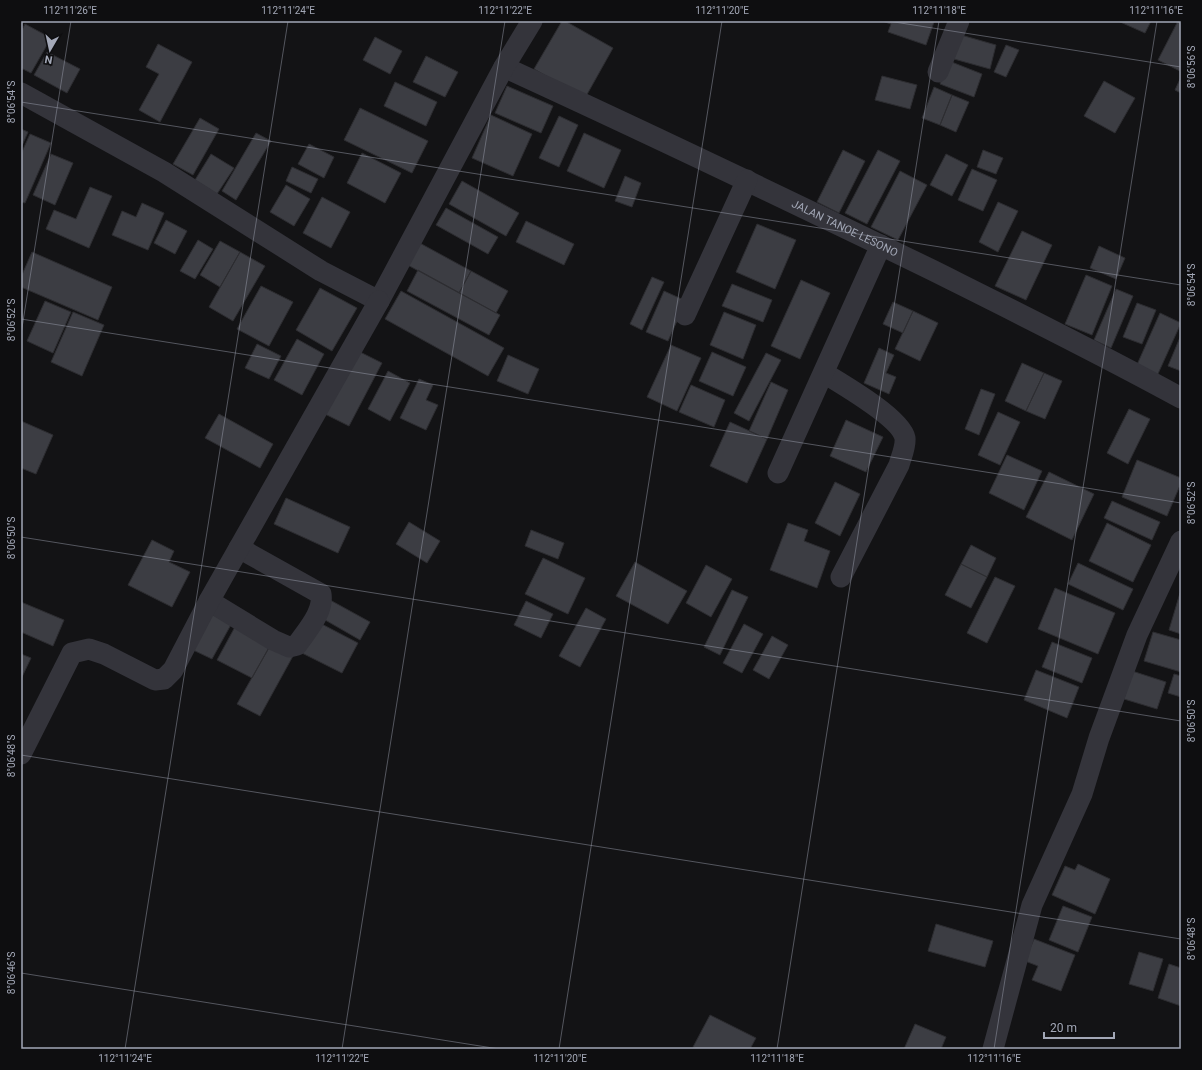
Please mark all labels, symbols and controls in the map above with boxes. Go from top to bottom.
text: 112°11'26"E [43,5,97,16]
text: 112°11'24"E [261,5,315,16]
text: 112°11'22"E [478,5,532,16]
text: 112°11'20"E [695,5,749,16]
text: 112°11'18"E [912,5,966,16]
text: 112°11'16"E [1129,5,1183,16]
north arrow [30,30,70,70]
text: 8°06'56"S [1186,46,1197,88]
text: N [43,52,53,66]
text: 8°06'54"S [6,81,17,123]
street label: JALAN TANOE LESONO [790,197,900,259]
text: 8°06'54"S [1186,264,1197,306]
text: 8°06'52"S [6,299,17,341]
text: 8°06'52"S [1186,482,1197,524]
text: 8°06'50"S [6,517,17,559]
text: 8°06'50"S [1186,700,1197,742]
text: 8°06'48"S [6,735,17,777]
text: 8°06'48"S [1186,918,1197,960]
text: 8°06'46"S [6,952,17,994]
scale bar [1044,1014,1114,1040]
text: 20 m [1050,1021,1077,1035]
text: 112°11'24"E [98,1053,152,1064]
text: 112°11'22"E [315,1053,369,1064]
text: 112°11'20"E [533,1053,587,1064]
text: 112°11'18"E [750,1053,804,1064]
text: 112°11'16"E [967,1053,1021,1064]

